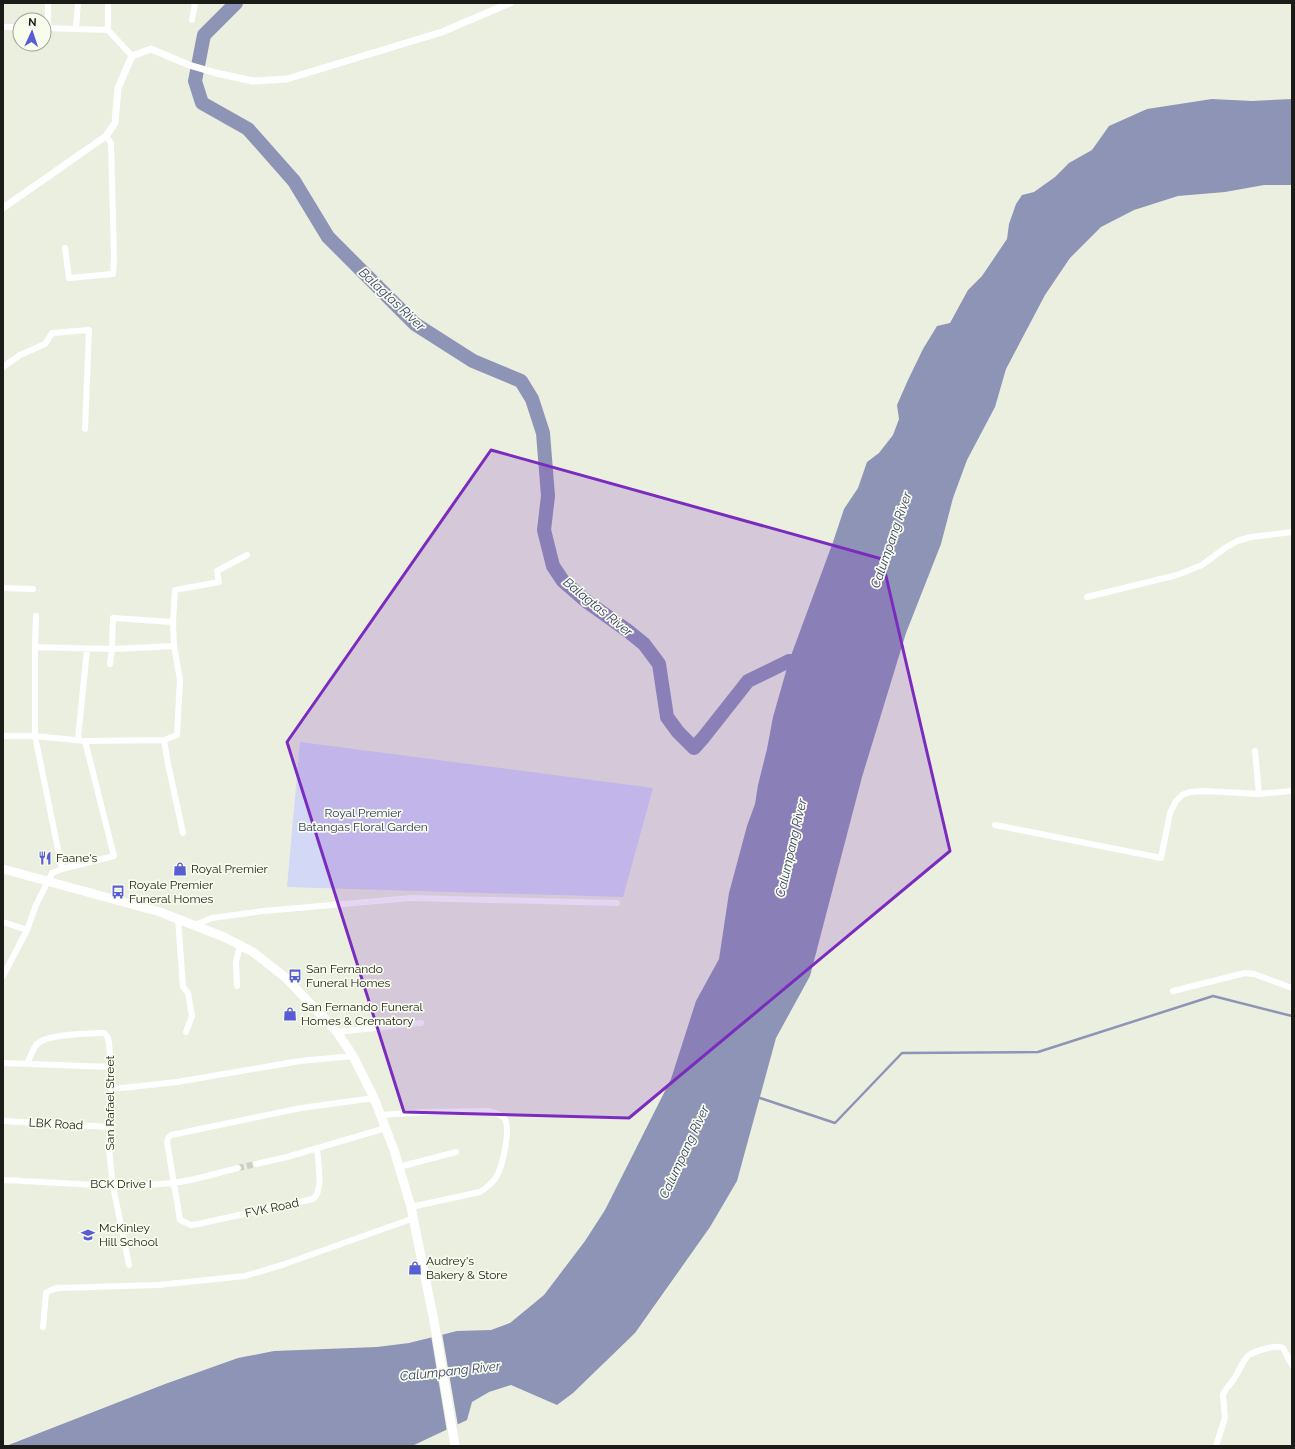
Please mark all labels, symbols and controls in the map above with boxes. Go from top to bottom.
north arrow [12,12,52,52]
text: N [28,16,37,29]
water label: Balagtas River [356,265,428,334]
water label: Calumpang River [868,489,915,590]
water label: Balagtas River [560,575,636,640]
water label: Calumpang River [772,797,810,899]
park label: Royal Premier Batangas Floral Garden [298,806,428,834]
restaurant icon: Faane's [37,850,53,866]
place label: Faane's [56,851,98,865]
shop icon: Royal Premier [172,861,188,877]
place label: Royal Premier [191,862,269,876]
place label: Royale Premier Funeral Homes [129,878,214,906]
bus stop icon: Royale Premier Funeral Homes [110,884,126,900]
place label: San Fernando Funeral Homes [306,962,391,990]
bus stop icon: San Fernando Funeral Homes [287,968,303,984]
place label: San Fernando Funeral Homes & Crematory [301,1000,424,1028]
shop icon: San Fernando Funeral Homes & Crematory [282,1006,298,1022]
street label: San Rafael Street [103,1056,117,1150]
water label: Calumpang River [656,1103,712,1201]
street label: LBK Road [28,1116,84,1132]
street label: BCK Drive I [90,1177,152,1191]
street label: FVK Road [244,1195,300,1221]
place label: McKinley Hill School [99,1221,159,1249]
school or university icon: McKinley Hill School [80,1227,96,1243]
place label: Audrey's Bakery & Store [426,1254,507,1282]
shop icon: Audrey's Bakery & Store [407,1260,423,1276]
water label: Calumpang River [399,1358,501,1384]

